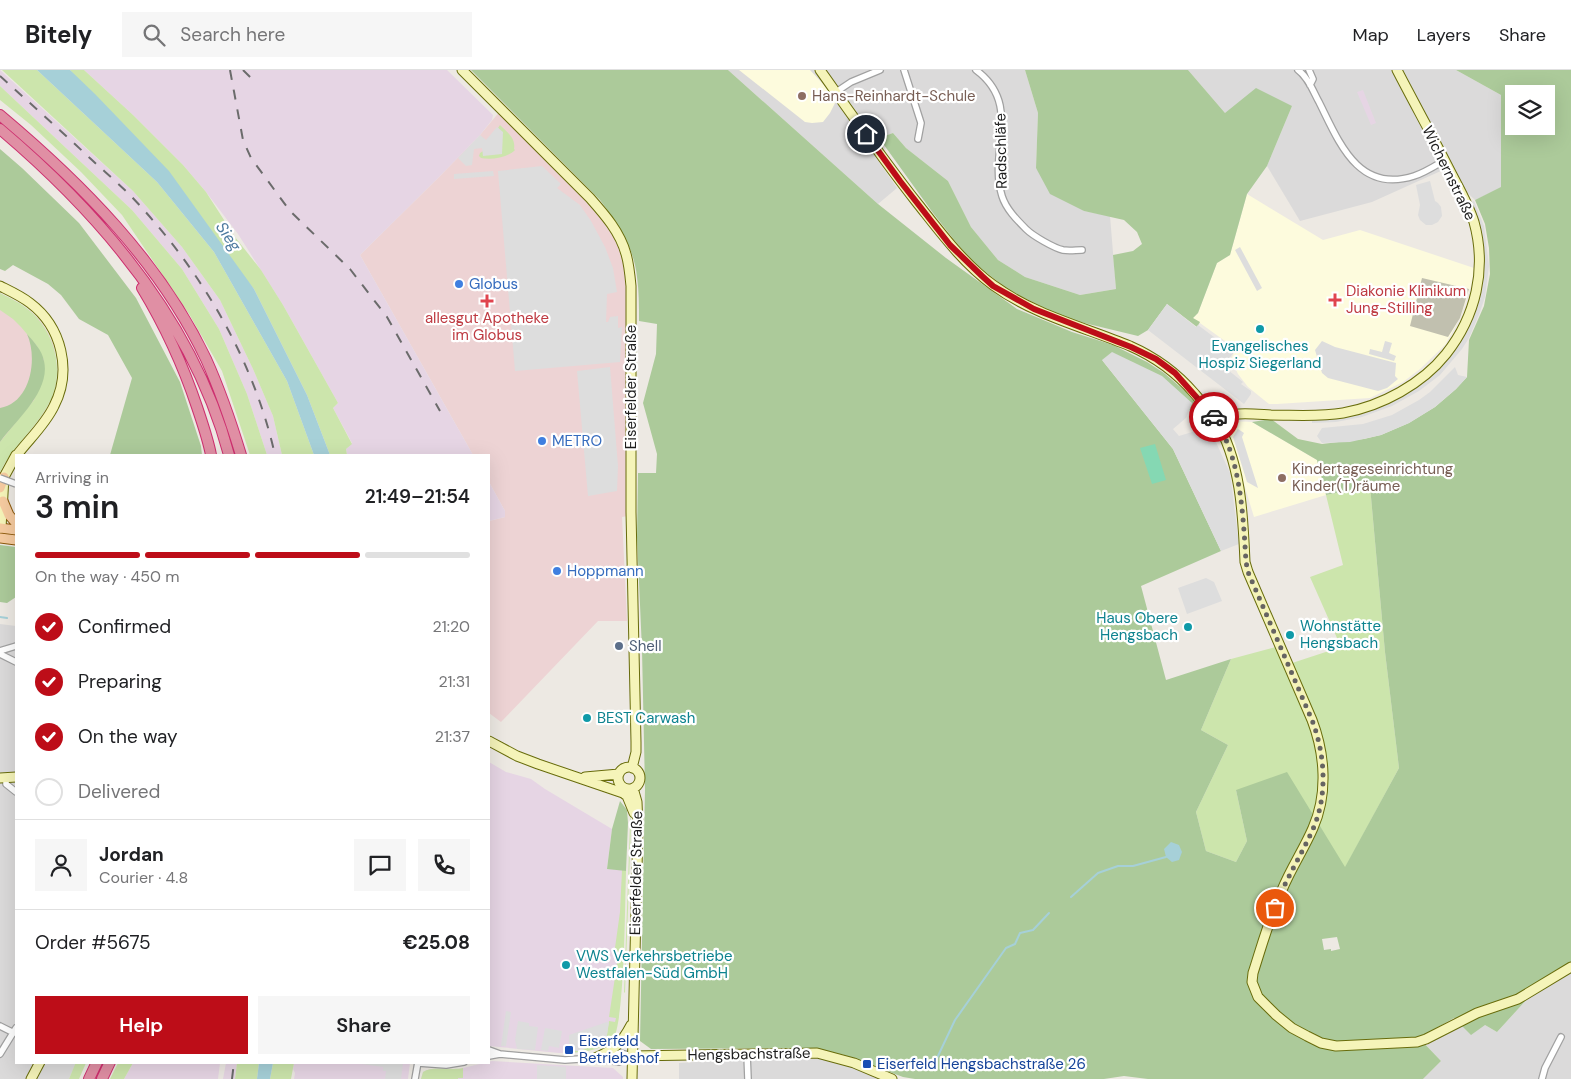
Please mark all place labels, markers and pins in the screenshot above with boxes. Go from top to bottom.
place label: Hans-Reinhardt-Schule [812,86,976,106]
marker: Hans-Reinhardt-Schule [796,90,808,102]
pin [845,113,887,155]
place label: Globus [469,274,518,294]
marker: Globus [453,278,465,290]
place label: Diakonie Klinikum Jung-Stilling [1346,281,1466,318]
marker: Diakonie Klinikum Jung-Stilling [1328,293,1342,307]
marker: allesgut Apotheke im Globus [481,295,493,307]
place label: allesgut Apotheke im Globus [425,308,549,345]
marker: Evangelisches Hospiz Siegerland [1254,323,1266,335]
place label: Evangelisches Hospiz Siegerland [1199,336,1321,373]
place label: METRO [552,431,602,451]
marker: METRO [536,435,548,447]
place label: Kindertageseinrichtung Kinder(T)räume [1292,459,1453,496]
marker: Kindertageseinrichtung Kinder(T)räume [1276,472,1288,484]
place label: Hoppmann [567,561,644,581]
marker: Hoppmann [551,565,563,577]
place label: Haus Obere Hengsbach [1096,608,1178,645]
place label: Wohnstätte Hengsbach [1300,616,1381,653]
marker: Haus Obere Hengsbach [1182,621,1194,633]
marker: Wohnstätte Hengsbach [1284,629,1296,641]
place label: Shell [629,636,662,656]
marker: Shell [613,640,625,652]
place label: BEST Carwash [597,708,695,728]
marker: BEST Carwash [581,712,593,724]
pin [1254,887,1296,929]
place label: VWS Verkehrsbetriebe Westfalen-Süd GmbH [576,946,732,983]
marker: VWS Verkehrsbetriebe Westfalen-Süd GmbH [560,959,572,971]
place label: Eiserfeld Betriebshof [579,1031,659,1068]
marker: Eiserfeld Betriebshof [563,1044,575,1056]
place label: Eiserfeld Hengsbachstraße 26 [877,1054,1086,1074]
marker: Eiserfeld Hengsbachstraße 26 [861,1058,873,1070]

